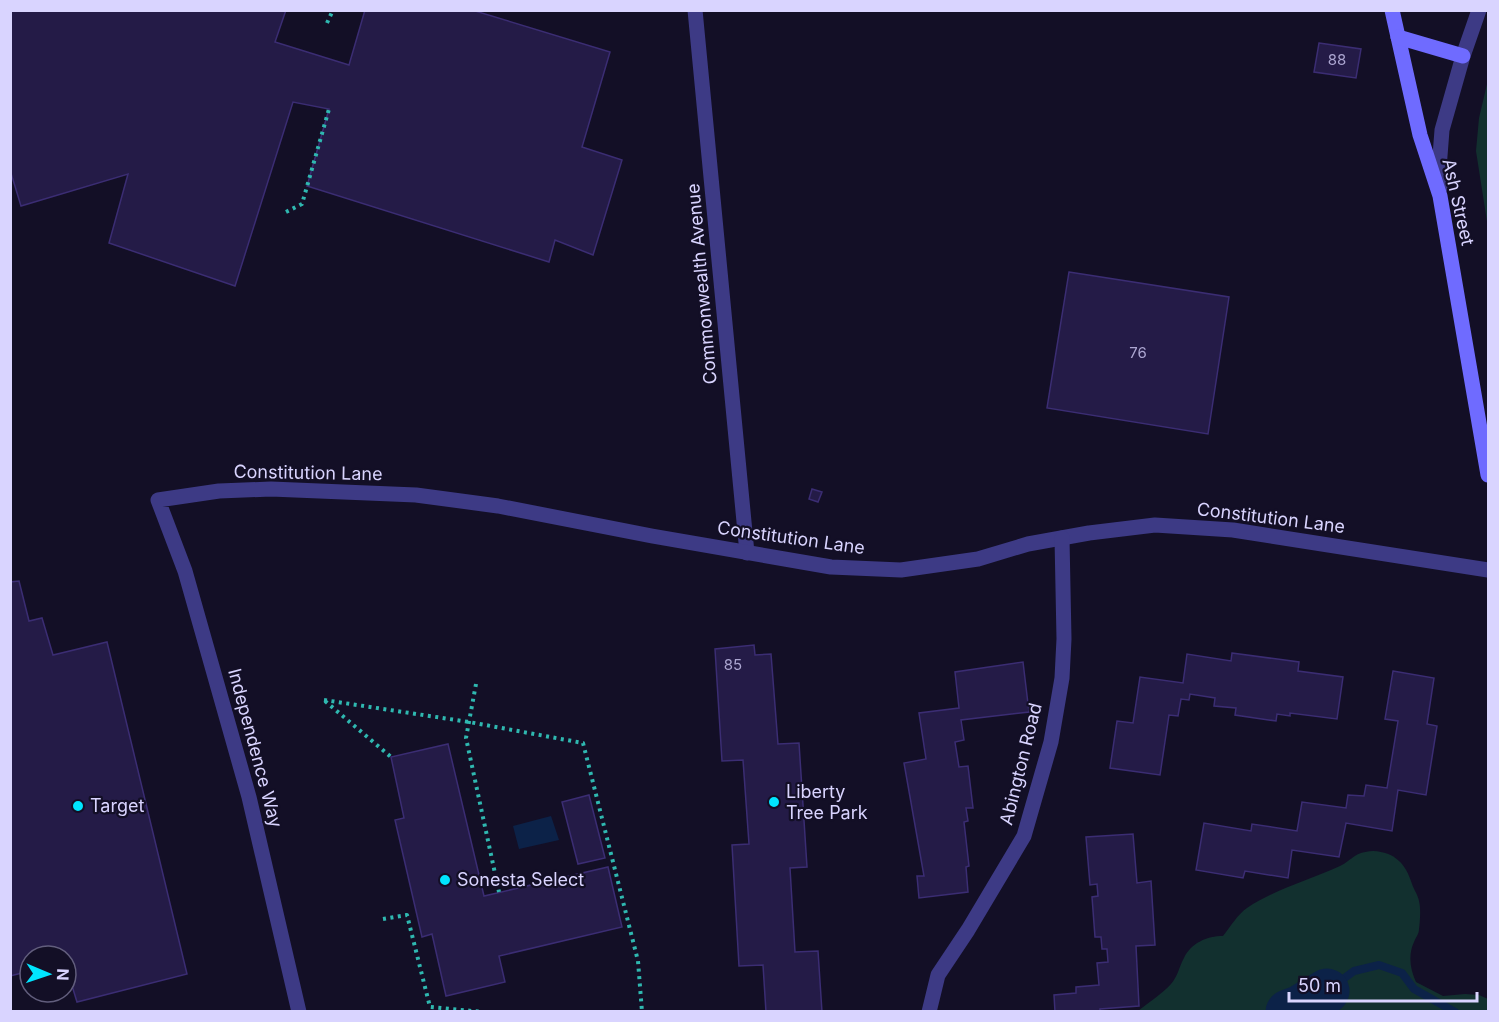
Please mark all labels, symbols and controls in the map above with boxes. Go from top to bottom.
house number: 88 [1328,50,1346,69]
street label: Ash Street [1438,156,1479,247]
street label: Commonwealth Avenue [682,183,721,385]
house number: 76 [1129,343,1147,362]
street label: Constitution Lane [233,461,383,484]
street label: Constitution Lane [1196,498,1346,537]
street label: Constitution Lane [716,517,866,558]
house number: 85 [724,655,742,674]
street label: Independence Way [224,666,287,830]
street label: Abington Road [995,701,1046,827]
place label: Liberty Tree Park [786,781,868,823]
place label: Target [90,795,144,816]
marker: Liberty Tree Park [767,795,781,809]
marker: Target [71,799,85,813]
place label: Sonesta Select [457,869,584,890]
marker: Sonesta Select [438,873,452,887]
north arrow [18,944,78,1004]
scale bar [1289,965,1476,1003]
text: N [53,968,73,981]
text: 50 m [1298,975,1341,996]

